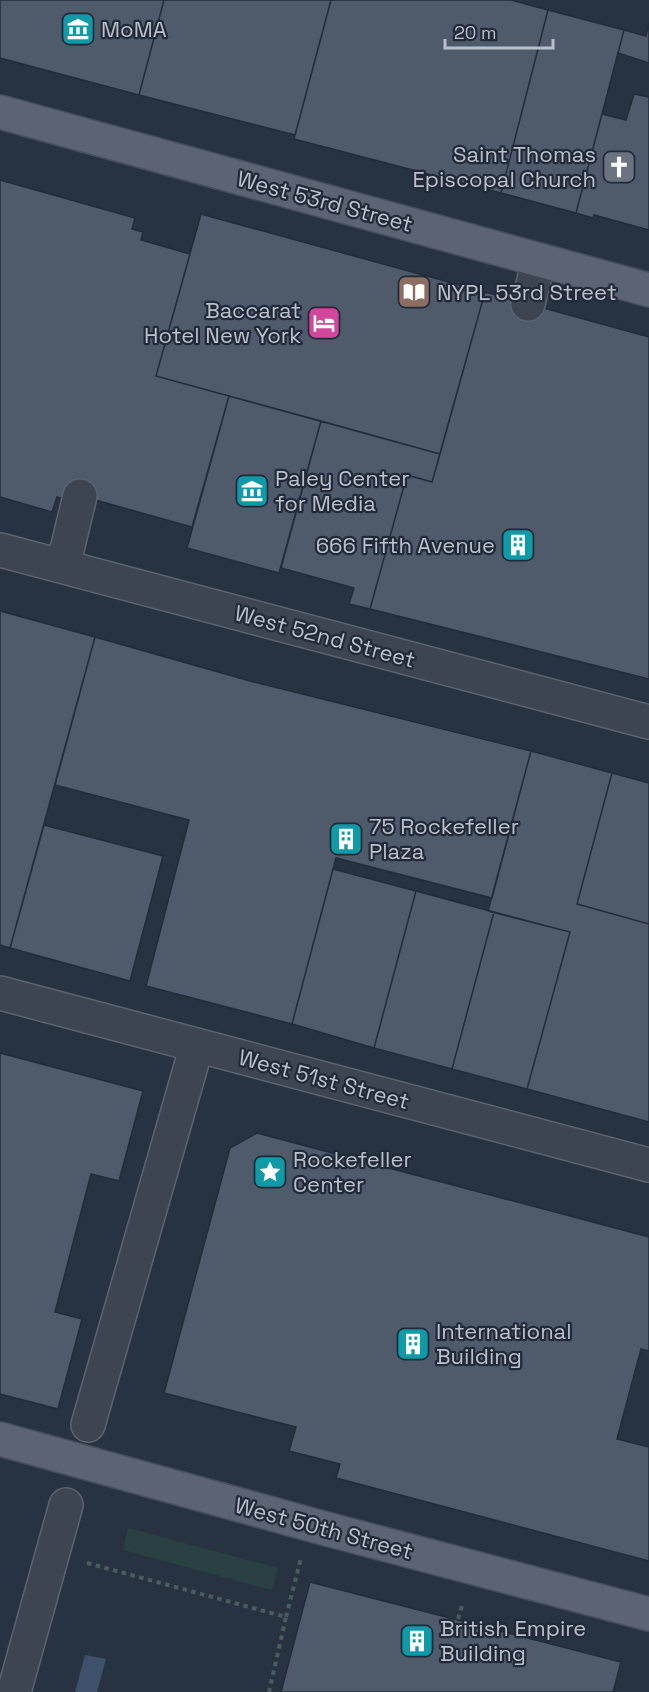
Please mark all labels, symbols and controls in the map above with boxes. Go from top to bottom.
museum icon: MoMA [60,11,96,47]
scale bar [445,12,553,50]
place label: MoMA [101,15,167,43]
text: 20 m [454,21,497,44]
place label: Saint Thomas Episcopal Church [412,140,596,193]
church icon: Saint Thomas Episcopal Church [601,149,637,185]
street label: West 53rd Street [234,164,416,238]
library icon: NYPL 53rd Street [396,274,432,310]
place label: NYPL 53rd Street [437,278,617,306]
place label: Baccarat Hotel New York [144,296,301,349]
hotel icon: Baccarat Hotel New York [306,305,342,341]
place label: Paley Center for Media [275,464,410,517]
museum icon: Paley Center for Media [234,473,270,509]
building icon: 666 Fifth Avenue [500,527,536,563]
place label: 666 Fifth Avenue [316,531,495,559]
street label: West 52nd Street [232,598,418,674]
place label: 75 Rockefeller Plaza [369,812,519,865]
building icon: 75 Rockefeller Plaza [328,821,364,857]
street label: West 51st Street [236,1043,412,1115]
place label: Rockefeller Center [293,1145,412,1198]
place icon: Rockefeller Center [252,1154,288,1190]
place label: International Building [436,1317,572,1370]
building icon: International Building [395,1326,431,1362]
street label: West 50th Street [232,1491,416,1565]
place label: British Empire Building [440,1614,586,1667]
building icon: British Empire Building [399,1623,435,1659]

